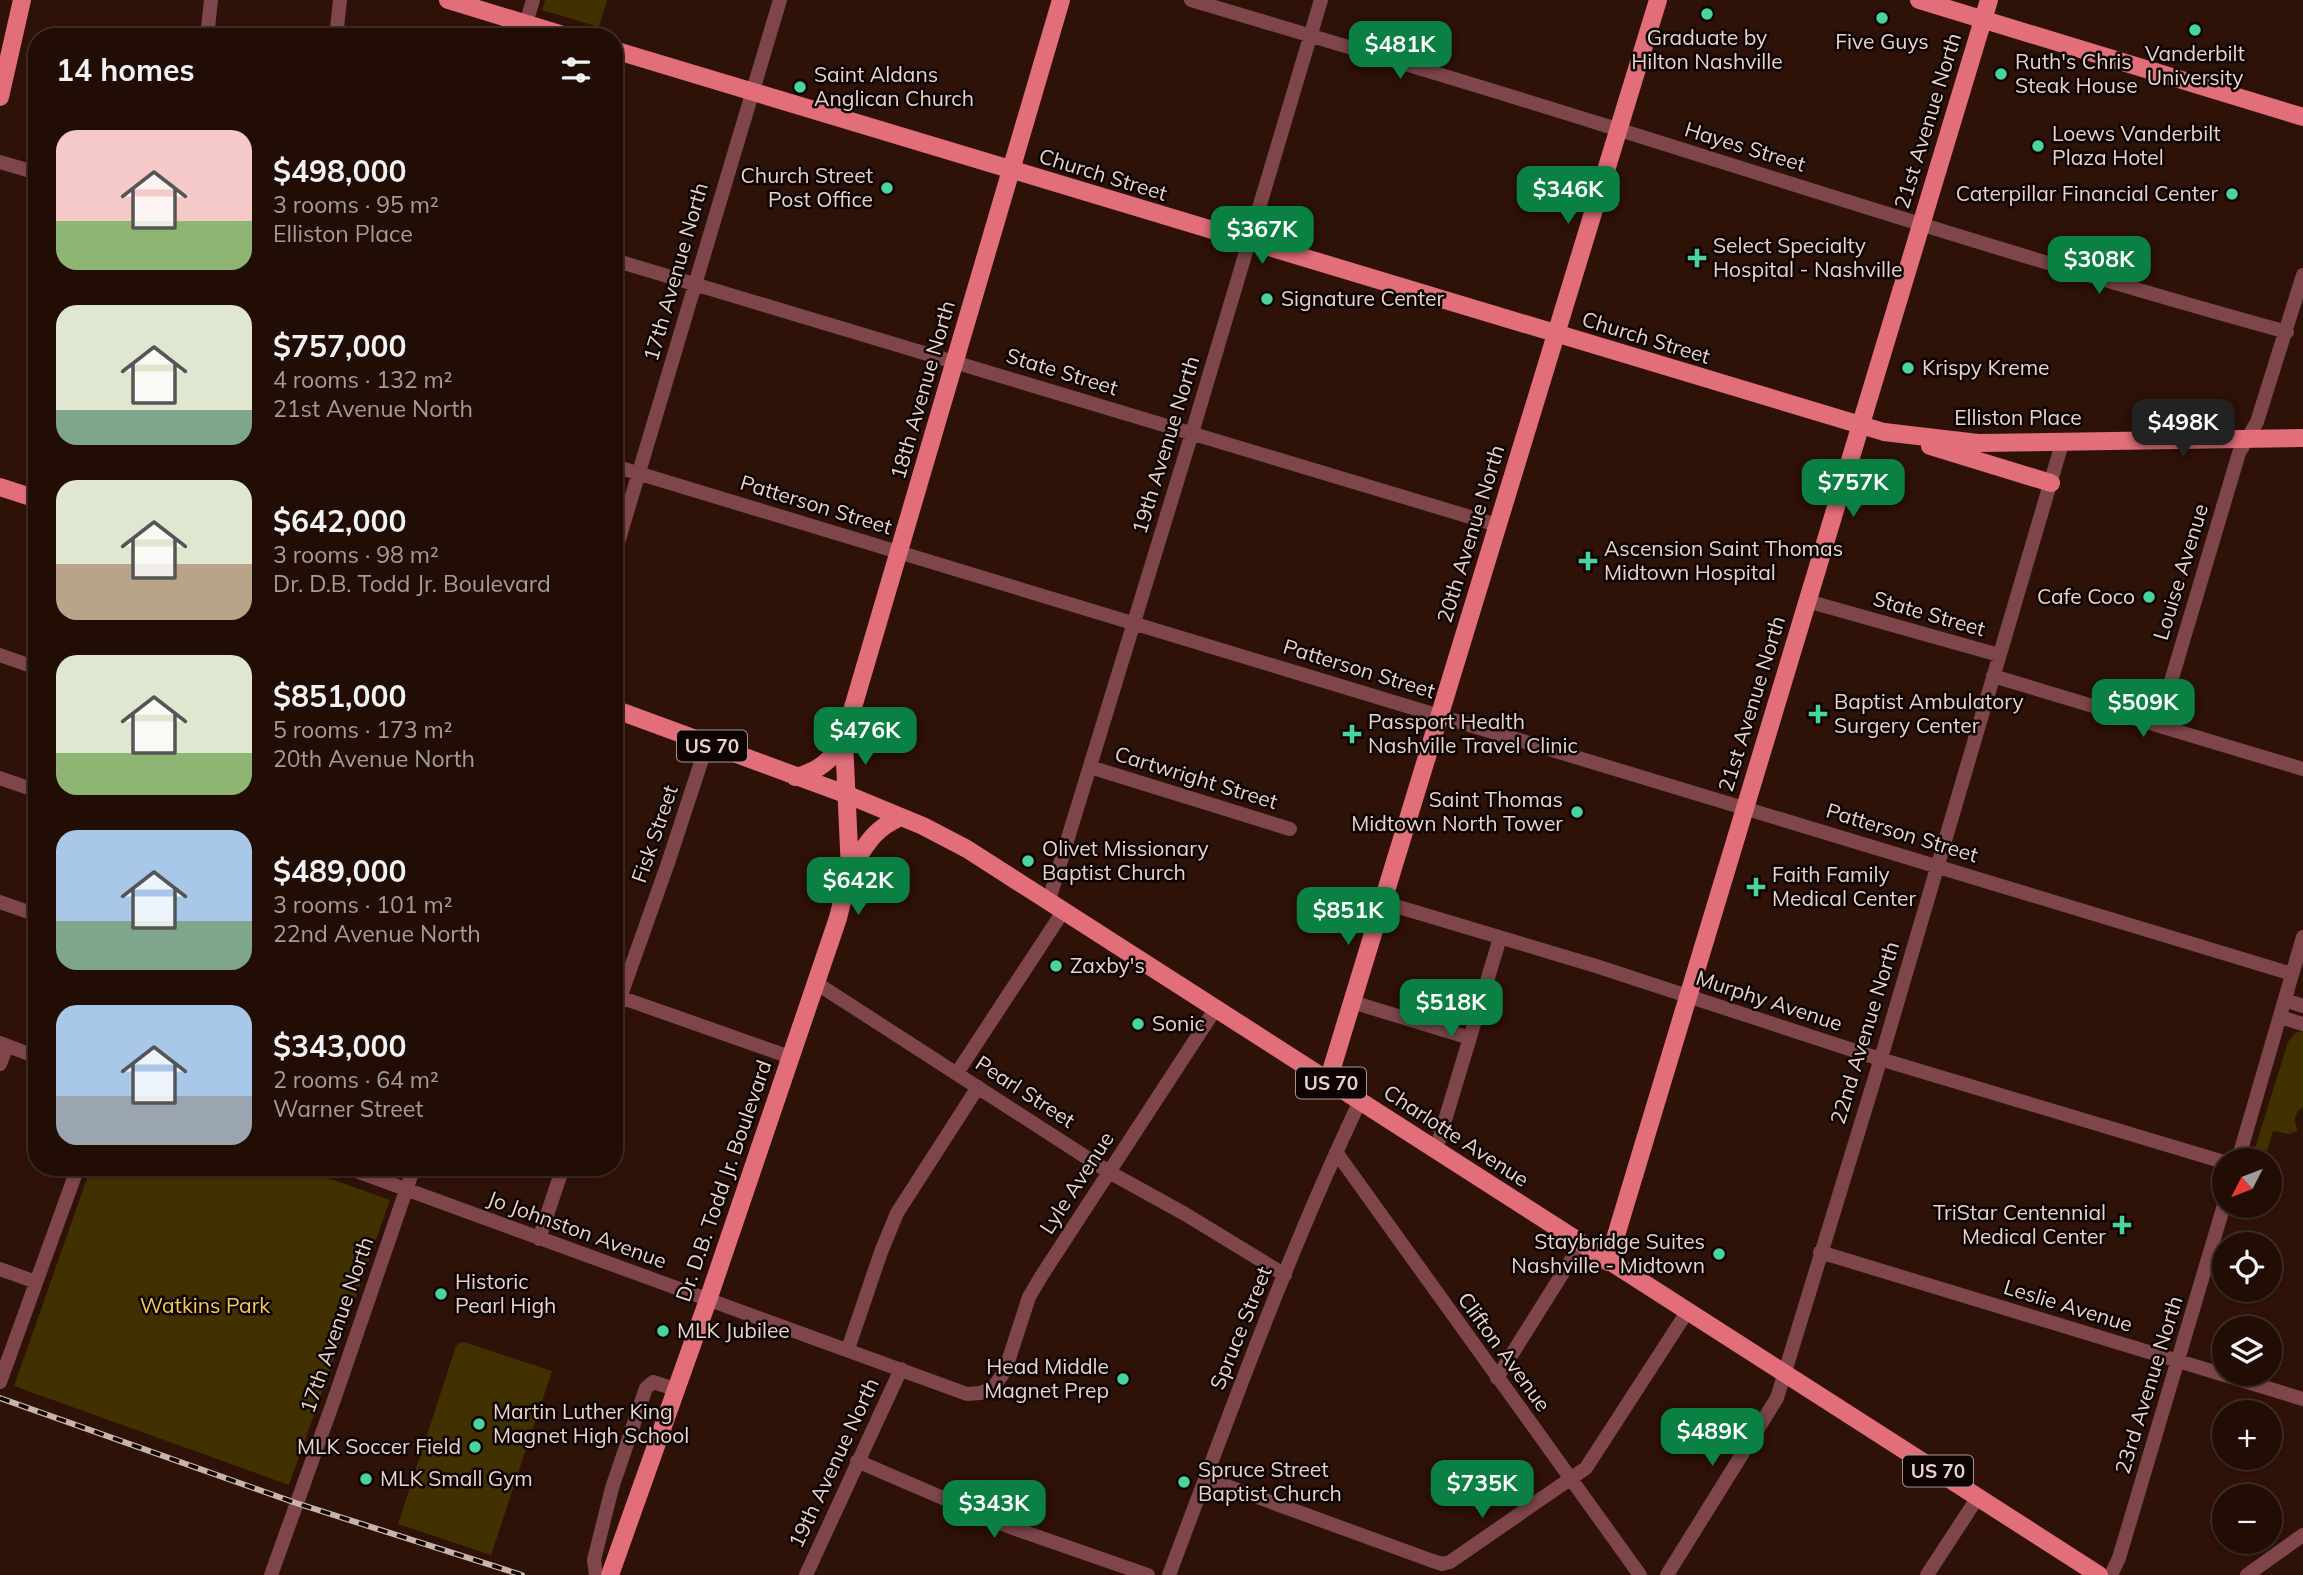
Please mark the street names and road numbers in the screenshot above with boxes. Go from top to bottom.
street label: 21st Avenue North [1888,30,1966,212]
street label: Hayes Street [1682,115,1809,177]
street label: Church Street [1036,142,1170,206]
street label: 17th Avenue North [637,179,713,364]
street label: 18th Avenue North [884,297,960,482]
street label: Church Street [1579,305,1713,369]
street label: State Street [1003,342,1121,400]
street label: 19th Avenue North [1126,353,1204,537]
street label: Elliston Place [1954,404,2082,430]
street label: 20th Avenue North [1431,442,1509,626]
street label: Patterson Street [737,469,895,539]
street label: Louise Avenue [2147,501,2213,643]
street label: State Street [1870,585,1988,641]
street label: 21st Avenue North [1712,613,1790,795]
street label: Patterson Street [1280,633,1438,703]
road number: US 70 [677,730,747,762]
street label: Cartwright Street [1112,740,1281,814]
street label: Fisk Street [625,781,683,886]
street label: Patterson Street [1823,797,1981,867]
street label: 22nd Avenue North [1824,938,1904,1127]
street label: Murphy Avenue [1693,964,1846,1036]
street label: Pearl Street [971,1049,1080,1133]
street label: Dr. D.B. Todd Jr. Boulevard [669,1057,777,1305]
road number: US 70 [1296,1068,1366,1098]
street label: Charlotte Avenue [1379,1078,1534,1192]
street label: Lyle Avenue [1033,1126,1119,1238]
street label: Jo Johnston Avenue [484,1185,670,1273]
street label: 17th Avenue North [294,1233,378,1416]
street label: Spruce Street [1204,1262,1277,1393]
street label: Leslie Avenue [2001,1273,2136,1337]
street label: Clifton Avenue [1453,1287,1557,1416]
street label: 23rd Avenue North [2109,1292,2188,1477]
street label: 19th Avenue North [782,1373,884,1552]
road number: US 70 [1903,1456,1973,1486]

